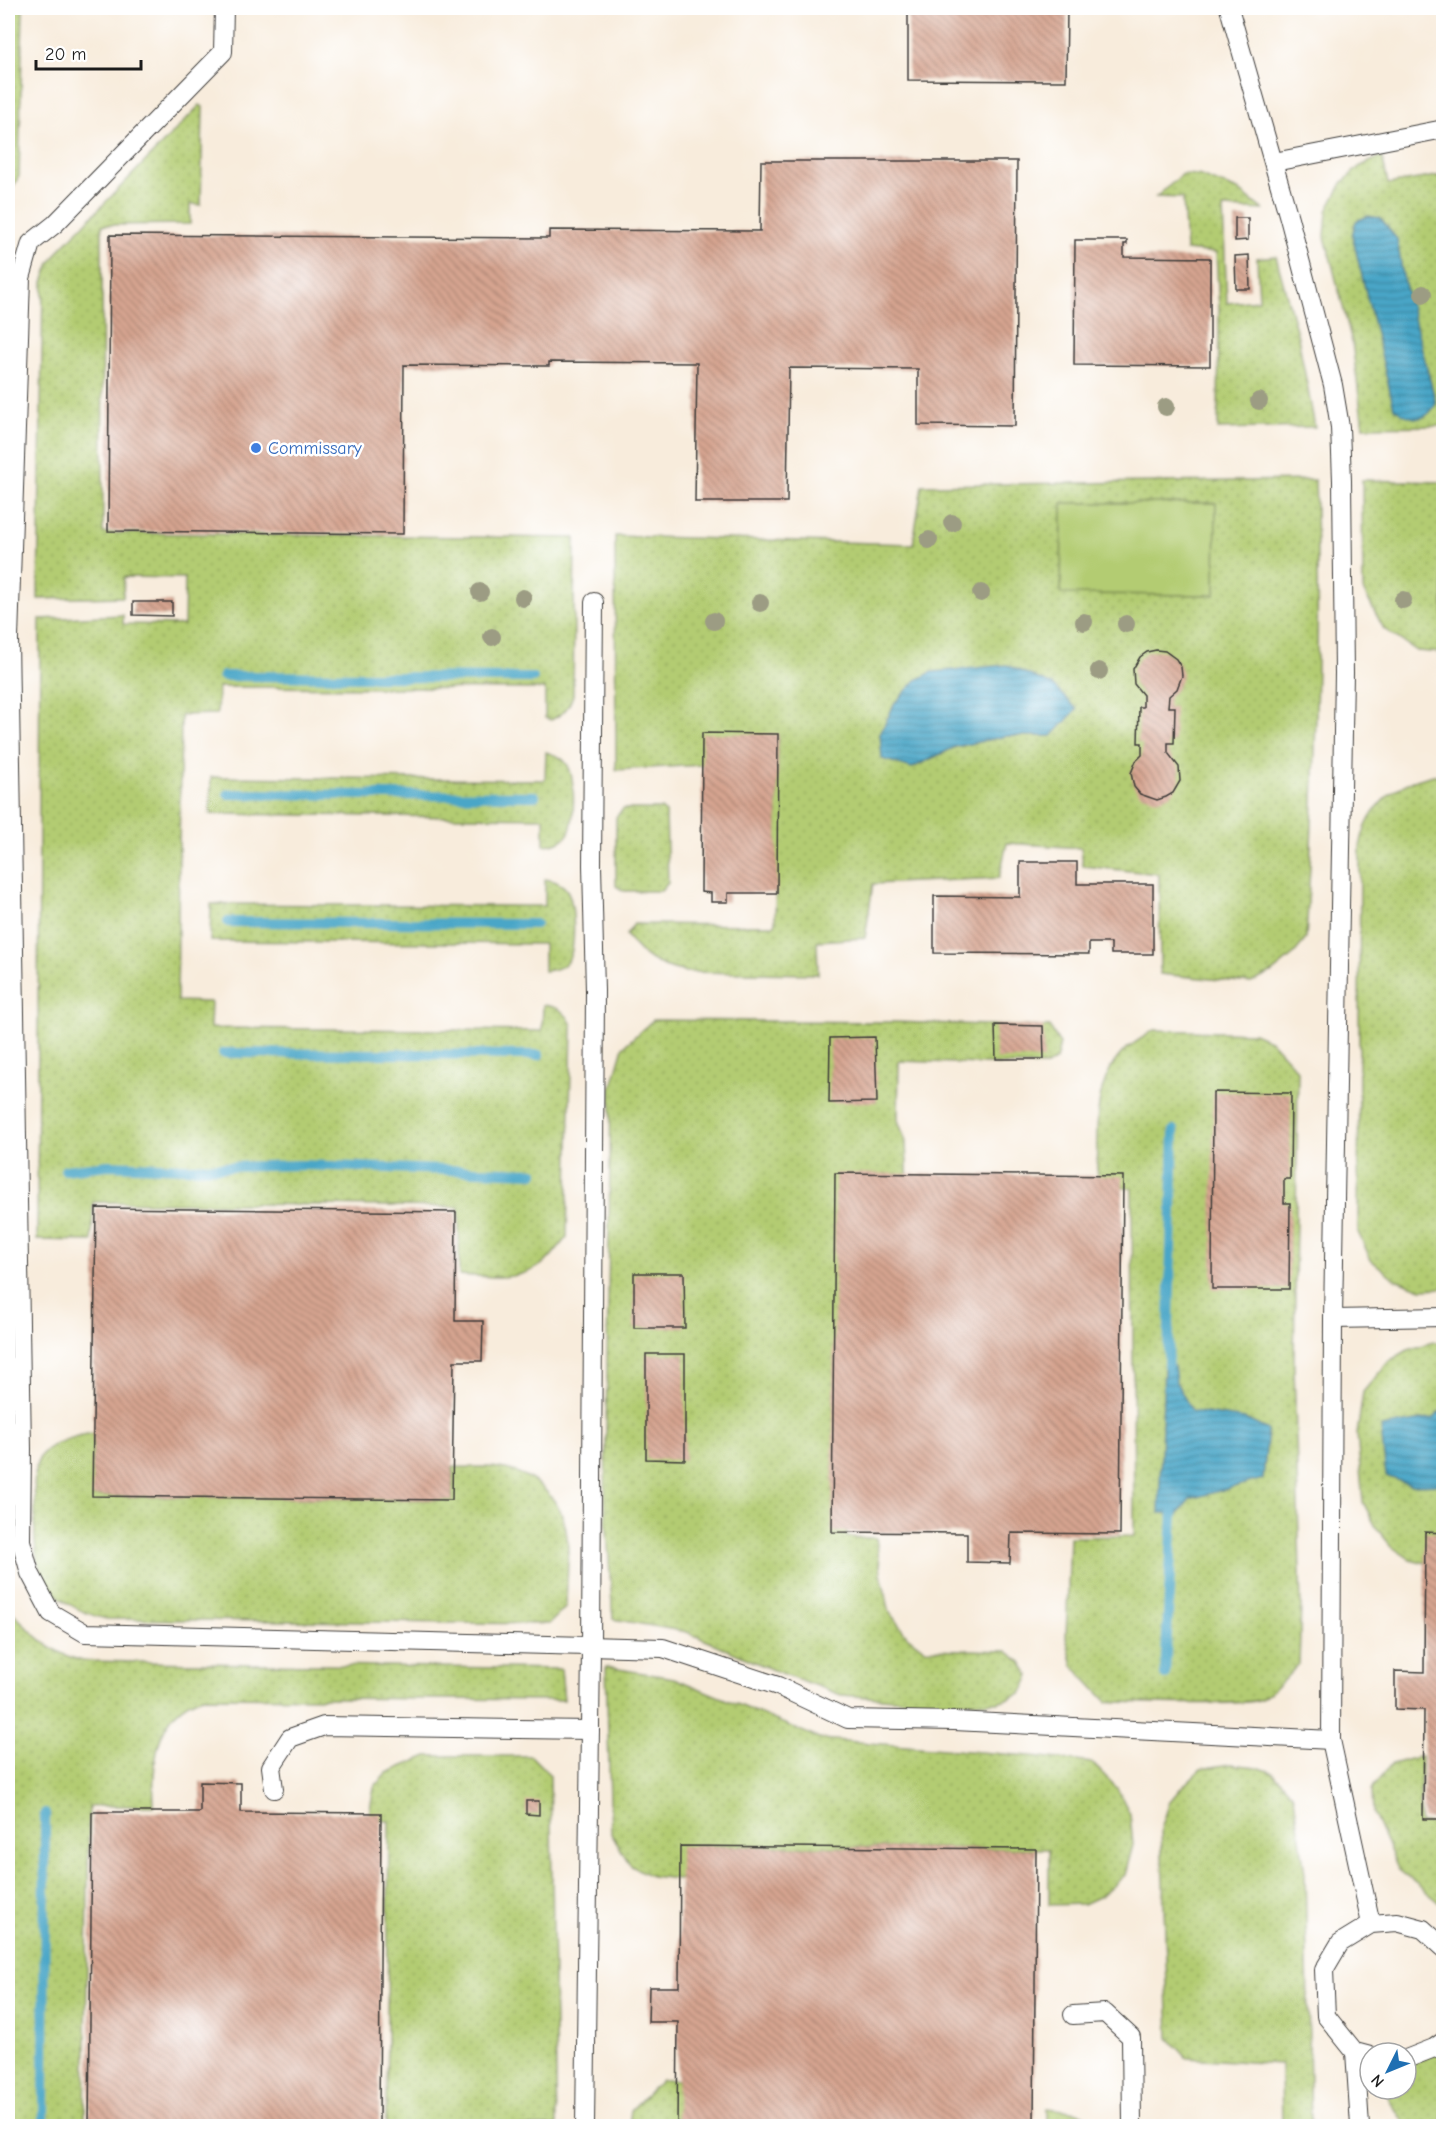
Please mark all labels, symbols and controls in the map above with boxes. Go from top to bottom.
scale bar [36,33,141,71]
text: 20 m [45,44,86,65]
place label: Commissary [268,438,363,459]
marker: Commissary [249,441,263,455]
north arrow [1358,2041,1418,2101]
text: N [1368,2071,1388,2091]

